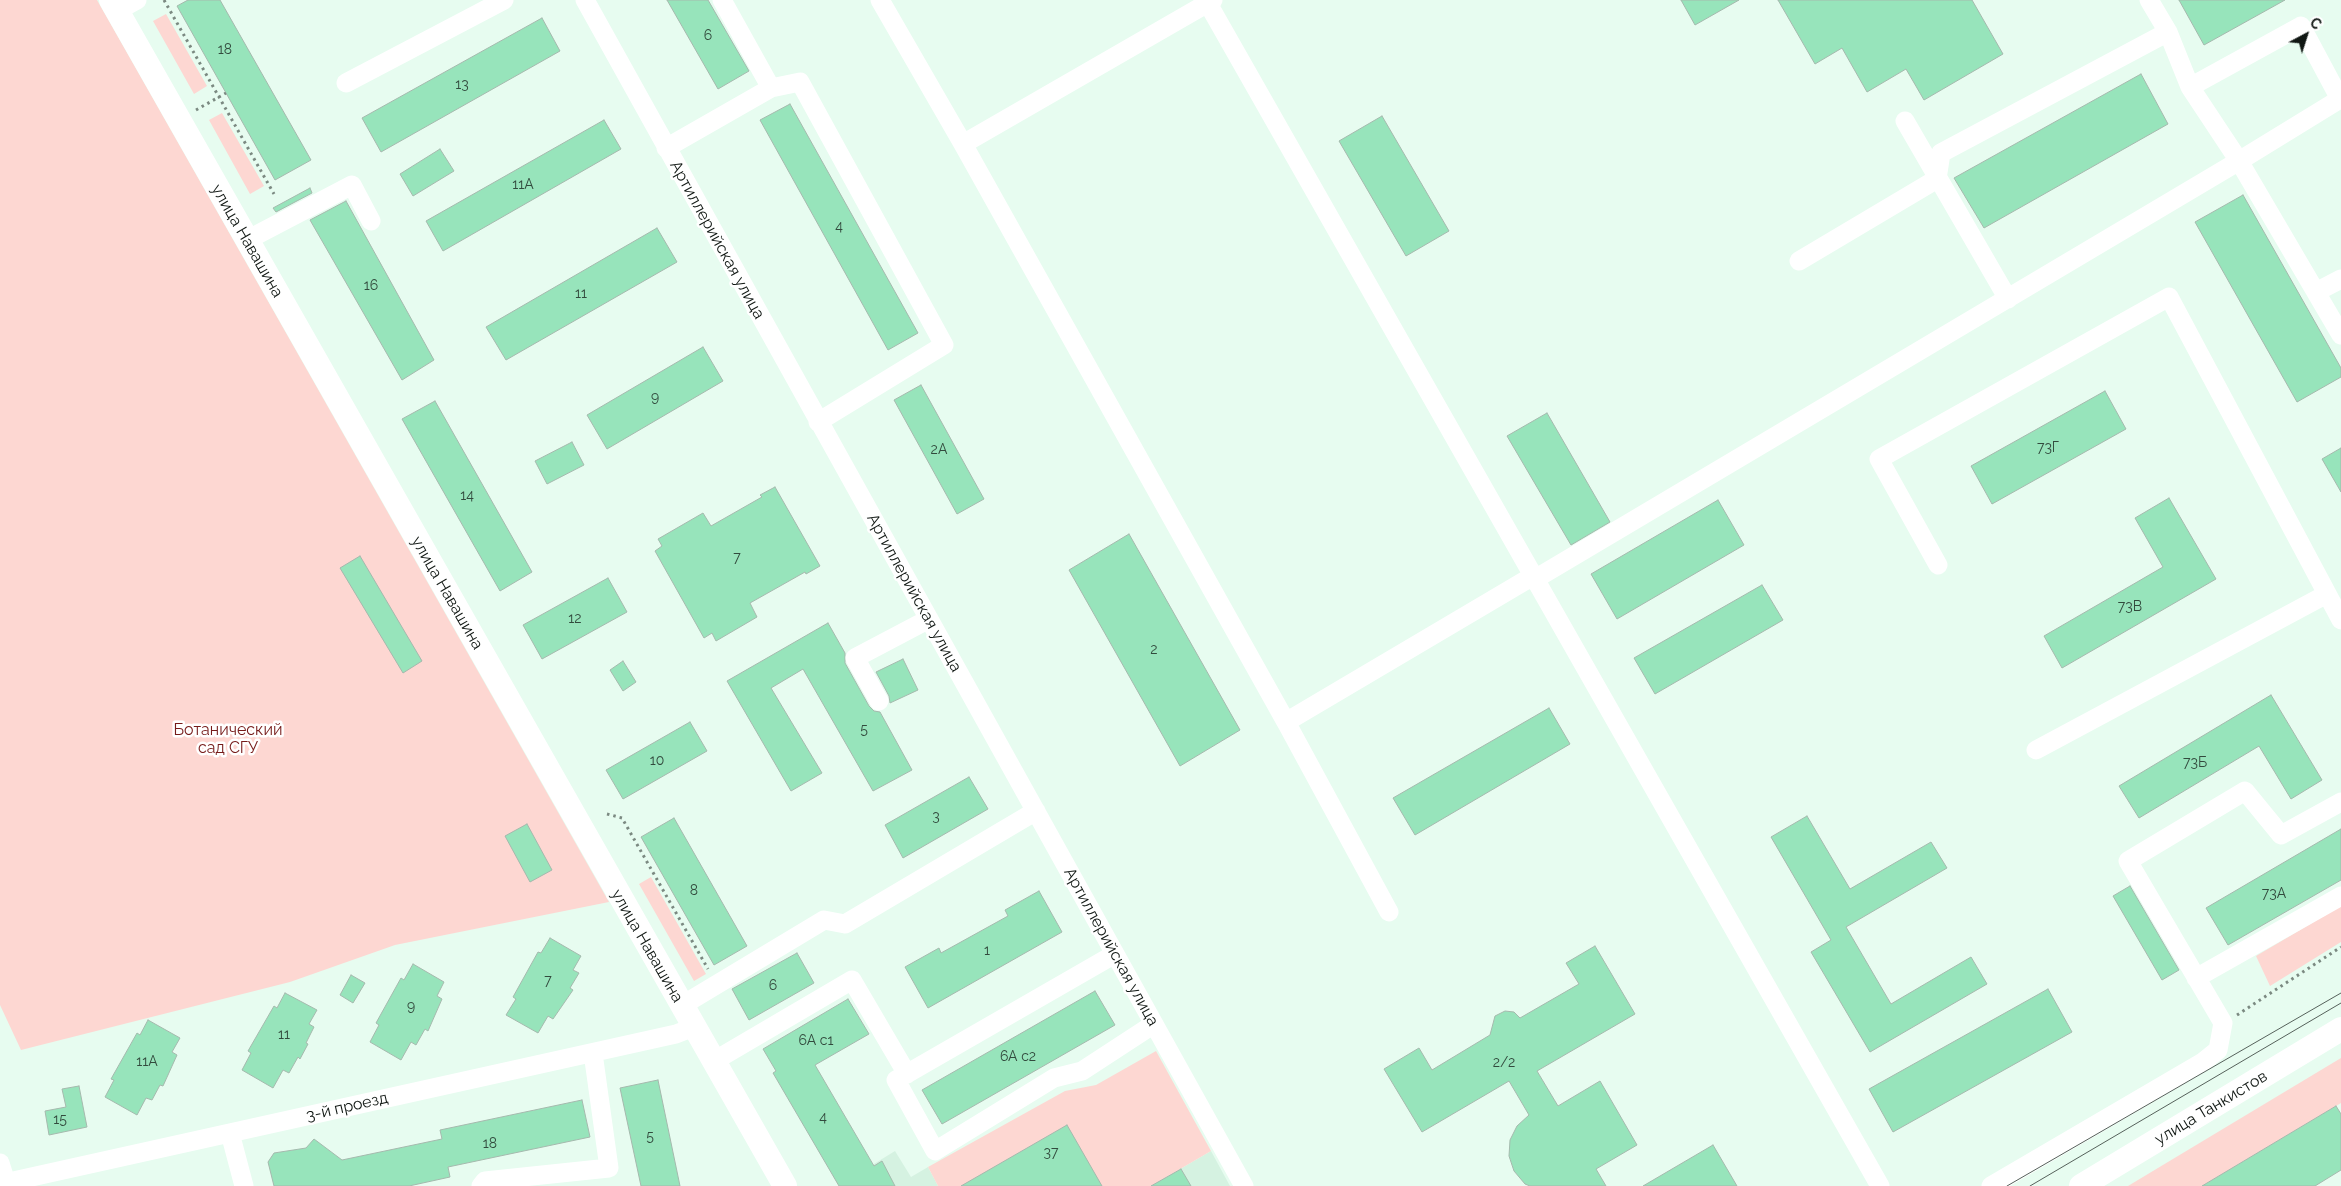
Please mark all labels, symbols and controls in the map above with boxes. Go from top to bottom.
north arrow [2281,10,2331,60]
text: С [2307,14,2324,33]
house number: 6 [704,28,712,44]
house number: 18 [218,42,232,58]
house number: 13 [455,77,469,93]
street label: Артиллерийская улица [666,158,768,322]
house number: 11А [512,177,534,193]
street label: улица Навашина [207,181,287,301]
house number: 4 [835,219,843,235]
house number: 16 [364,278,378,294]
house number: 11 [575,286,587,302]
house number: 9 [651,390,659,406]
house number: 73Г [2037,440,2059,456]
house number: 2А [931,442,947,458]
house number: 14 [460,488,474,504]
street label: Артиллерийская улица [863,511,965,675]
street label: улица Навашина [407,533,487,653]
house number: 7 [733,550,741,566]
house number: 73В [2118,599,2142,615]
house number: 12 [568,611,582,627]
house number: 2 [1150,642,1158,658]
park label: Ботанический сад СГУ [174,720,282,758]
house number: 5 [860,722,868,738]
house number: 10 [650,753,664,769]
house number: 73Б [2183,755,2207,771]
house number: 3 [932,809,940,825]
street label: Артиллерийская улица [1060,865,1162,1029]
house number: 8 [690,883,698,899]
street label: улица Навашина [607,886,687,1006]
house number: 73А [2262,886,2286,902]
house number: 1 [984,943,990,959]
house number: 7 [544,973,552,989]
house number: 6 [769,978,777,994]
house number: 9 [407,999,415,1015]
house number: 11 [278,1027,290,1043]
house number: 6А с1 [799,1033,833,1049]
house number: 6А с2 [1000,1049,1036,1065]
house number: 11А [136,1054,158,1070]
house number: 2/2 [1493,1055,1515,1071]
street label: улица Танкистов [2151,1067,2271,1149]
street label: 3-й проезд [304,1088,390,1126]
house number: 4 [819,1110,827,1126]
house number: 15 [53,1112,67,1128]
house number: 5 [646,1129,654,1145]
house number: 18 [483,1136,497,1152]
house number: 37 [1044,1145,1058,1161]

